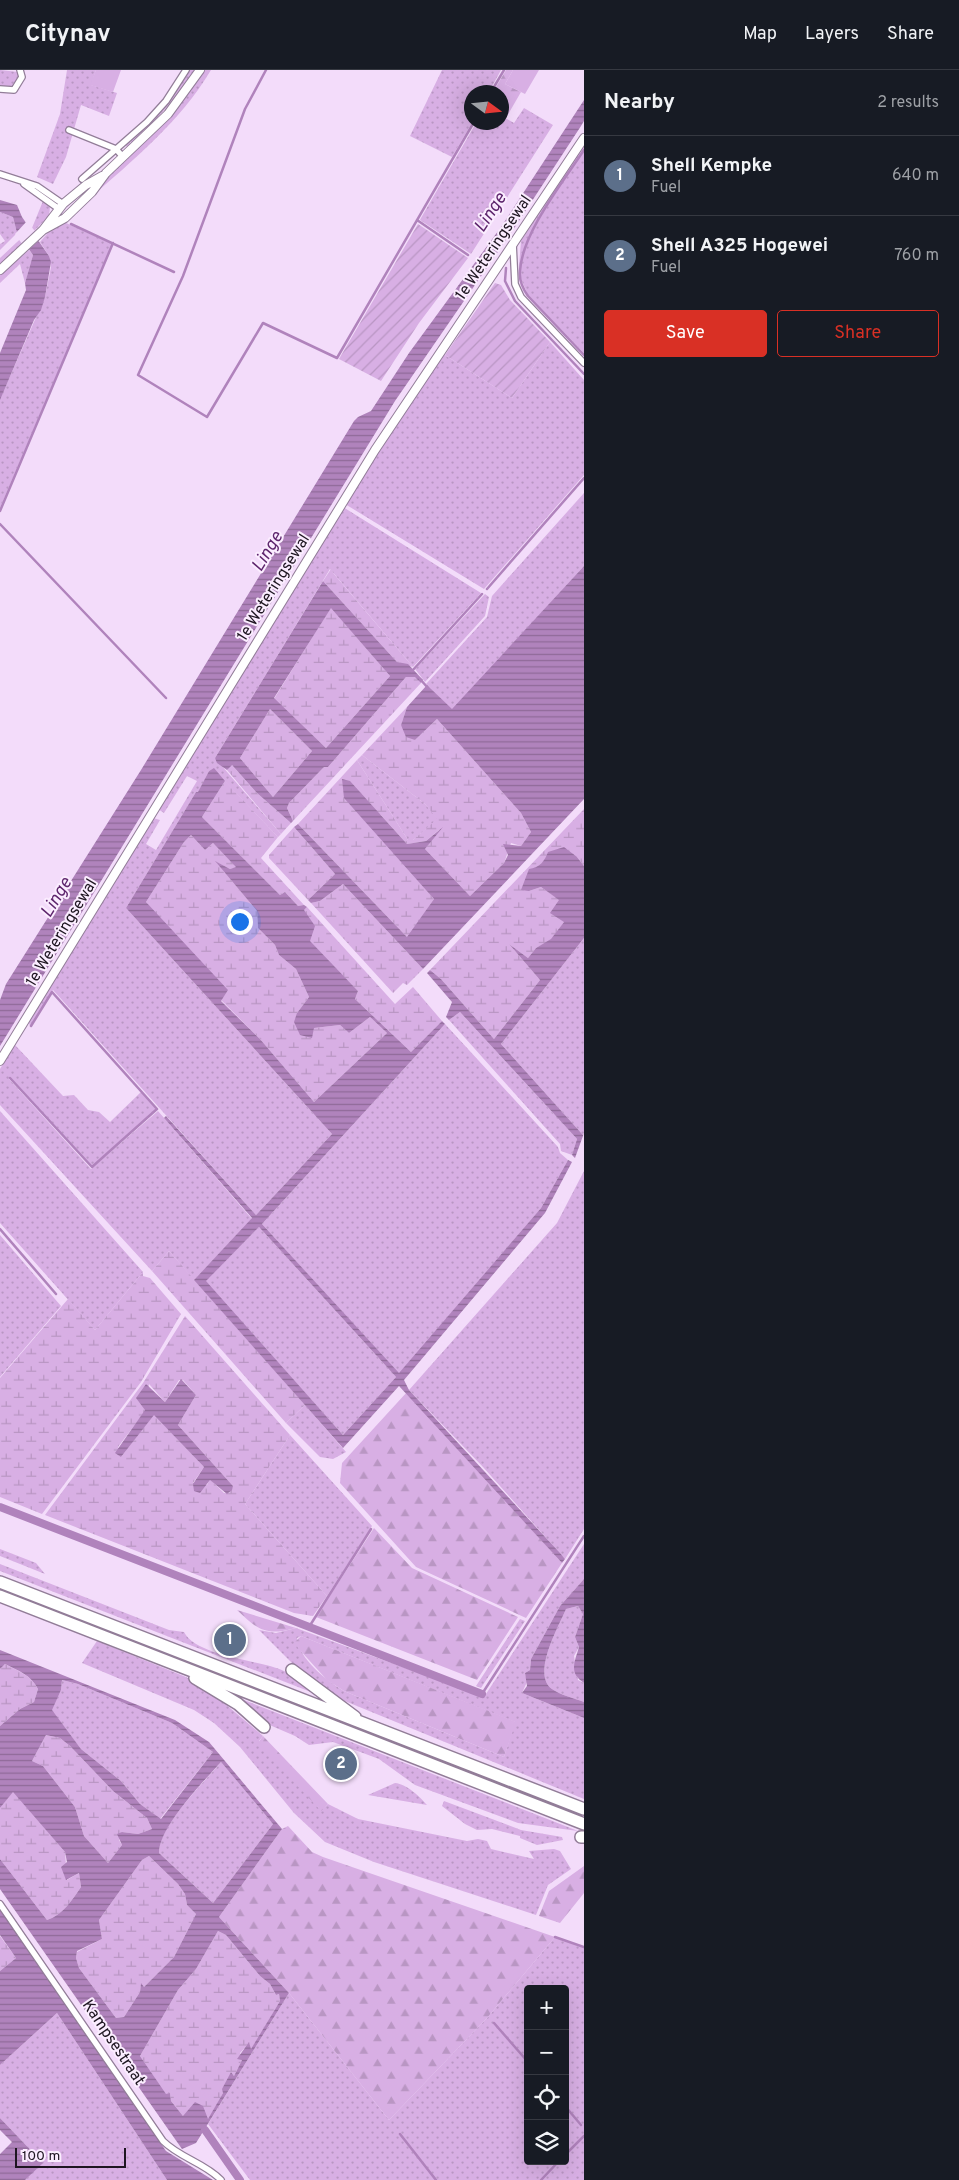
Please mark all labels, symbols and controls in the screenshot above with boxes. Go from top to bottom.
text: Citynav [25,20,111,50]
text: Map [743,23,777,46]
text: Layers [805,23,859,46]
text: Share [887,23,934,46]
north arrow [464,85,509,130]
text: Nearby [604,89,675,116]
text: 2 results [877,93,939,113]
text: Shell Kempke [651,154,772,178]
text: 1 [617,166,623,186]
text: 640 m [892,166,939,186]
text: Fuel [651,178,681,198]
water label: Linge [470,188,513,237]
street label: 1e Weteringsewal [451,192,537,304]
text: Shell A325 Hogewei [651,234,828,258]
text: 2 [615,246,625,266]
text: 760 m [894,246,939,266]
text: Fuel [651,258,681,278]
button: Save [604,310,767,357]
button: Share [777,310,939,357]
water label: Linge [247,527,289,576]
street label: 1e Weteringsewal [233,531,315,645]
water label: Linge [36,873,78,922]
street label: 1e Weteringsewal [22,875,102,991]
your location [227,909,253,935]
pin: 1 [214,1621,246,1659]
pin: 2 [325,1745,357,1783]
map controls [524,1985,569,2165]
button: + [524,1985,569,2030]
street label: Kampsestraat [77,1996,149,2090]
button: − [524,2030,569,2075]
button: locate [524,2075,569,2120]
button: layers [524,2120,569,2165]
scale bar [15,2145,126,2168]
text: 100 m [22,2148,60,2165]

